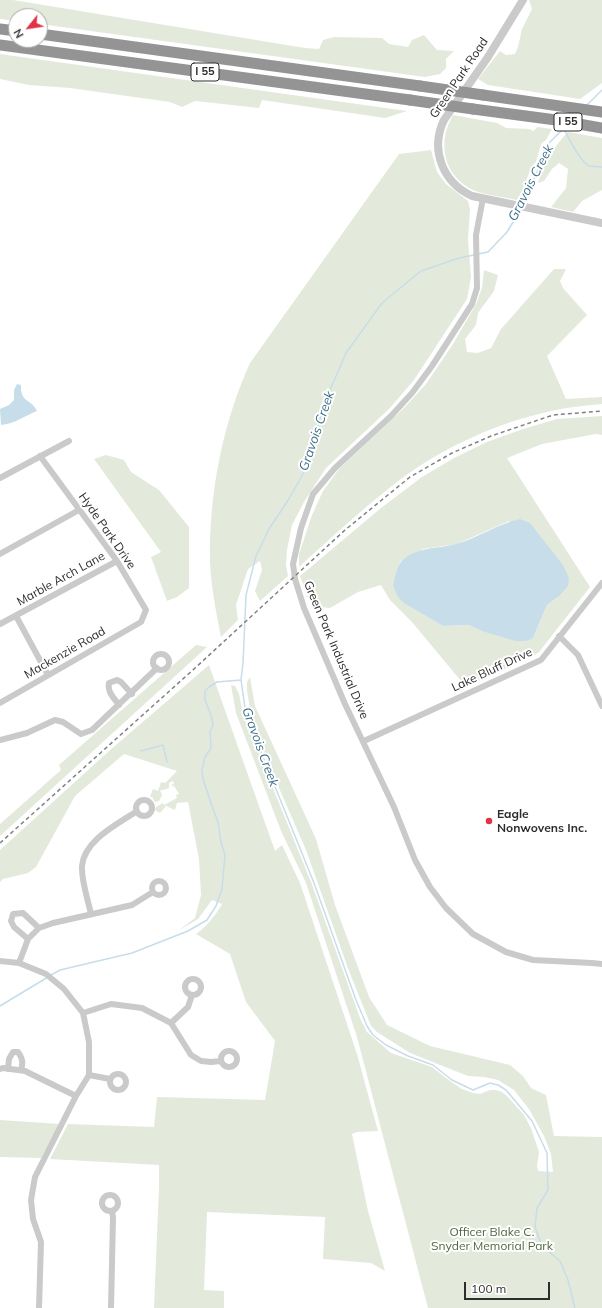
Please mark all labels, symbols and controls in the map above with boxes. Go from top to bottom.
north arrow [8,8,48,48]
text: N [10,26,27,41]
street label: Green Park Road [427,35,491,121]
road number: I 55 [191,63,219,81]
road number: I 55 [554,113,582,131]
water label: Gravois Creek [505,142,557,224]
water label: Gravois Creek [296,389,338,473]
street label: Hyde Park Drive [75,490,139,572]
street label: Marble Arch Lane [15,549,107,609]
street label: Green Park Industrial Drive [300,579,372,721]
street label: Mackenzie Road [22,624,108,682]
street label: Lake Bluff Drive [449,645,535,695]
water label: Gravois Creek [238,705,282,789]
place label: Eagle Nonwovens Inc. [497,807,587,835]
marker: Eagle Nonwovens Inc. [484,816,494,826]
park label: Officer Blake C. Snyder Memorial Park [431,1225,553,1253]
scale bar [466,1274,552,1300]
text: 100 m [471,1281,506,1296]

